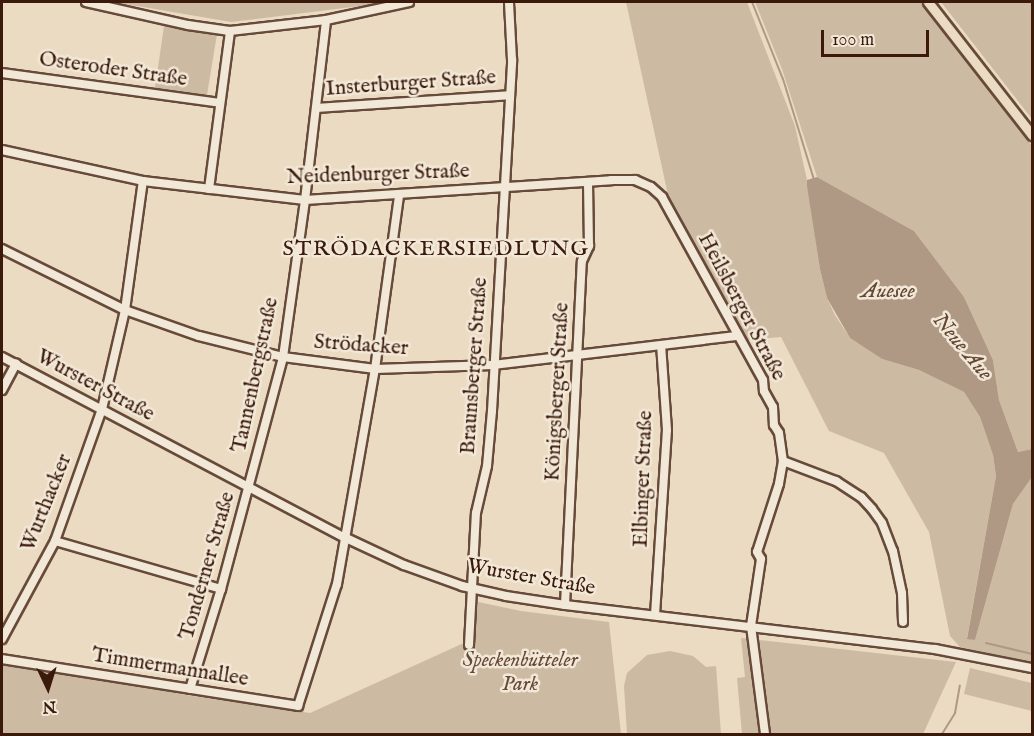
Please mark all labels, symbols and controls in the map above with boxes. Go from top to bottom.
scale bar [824,18,932,56]
text: 100 m [832,29,874,52]
street label: Osteroder Straße [37,47,189,93]
street label: Insterburger Straße [325,65,497,103]
street label: Neidenburger Straße [286,159,470,191]
street label: Heilsberger Straße [692,229,790,385]
district label: STRÖDACKERSIEDLUNG [282,237,590,263]
street label: Braunsberger Straße [456,277,494,455]
water label: Auesee [861,279,915,305]
street label: Tannenbergstraße [227,295,285,455]
street label: Königsberger Straße [541,302,575,482]
water label: Neue Aue [926,308,998,386]
street label: Strödacker [313,330,409,362]
street label: Wurster Straße [32,344,158,428]
street label: Elbinger Straße [629,410,659,548]
street label: Wurthacker [16,451,78,555]
street label: Tonderner Straße [175,489,241,643]
street label: Wurster Straße [465,554,597,602]
street label: Timmermannallee [90,643,250,693]
park label: Speckenbütteler Park [462,648,578,698]
north arrow [18,658,78,718]
text: N [42,695,57,716]

